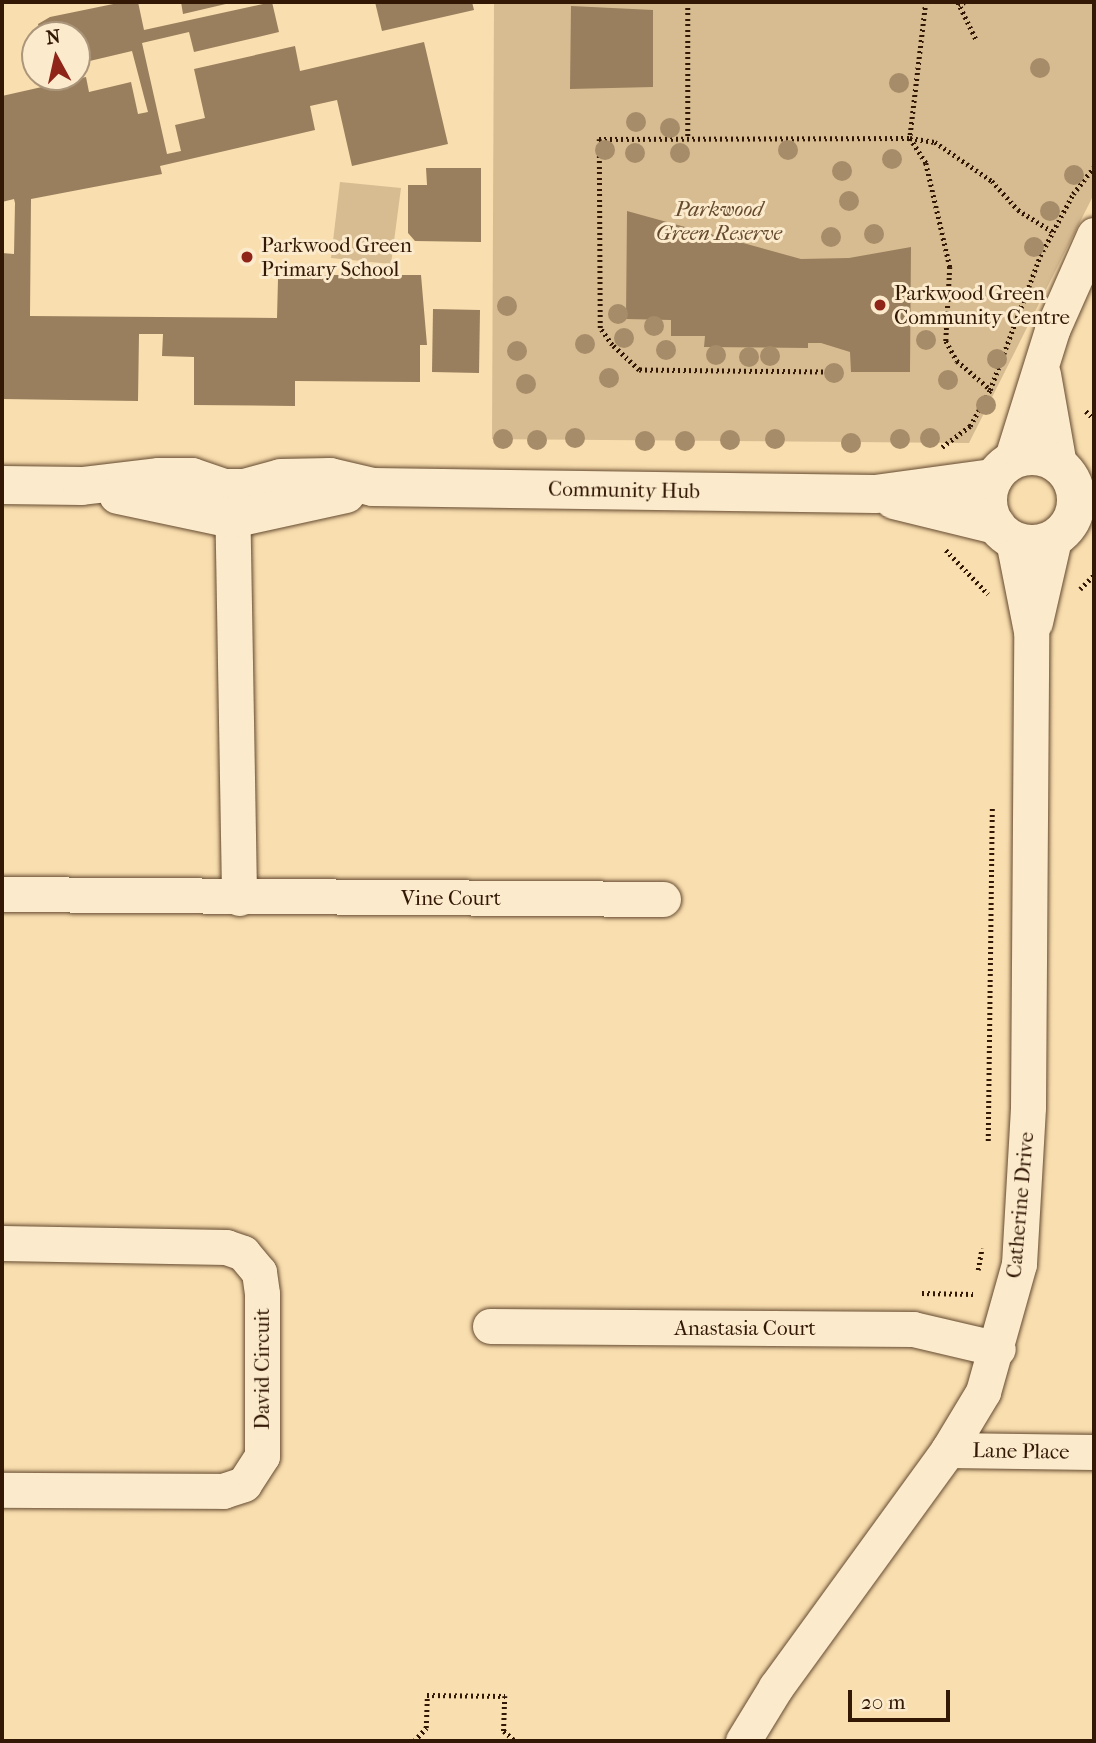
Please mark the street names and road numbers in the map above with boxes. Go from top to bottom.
street label: Community Hub [548,476,700,504]
street label: Vine Court [401,885,501,911]
street label: Catherine Drive [1001,1131,1039,1279]
street label: David Circuit [249,1308,275,1430]
street label: Anastasia Court [674,1315,816,1341]
street label: Lane Place [972,1438,1070,1464]

